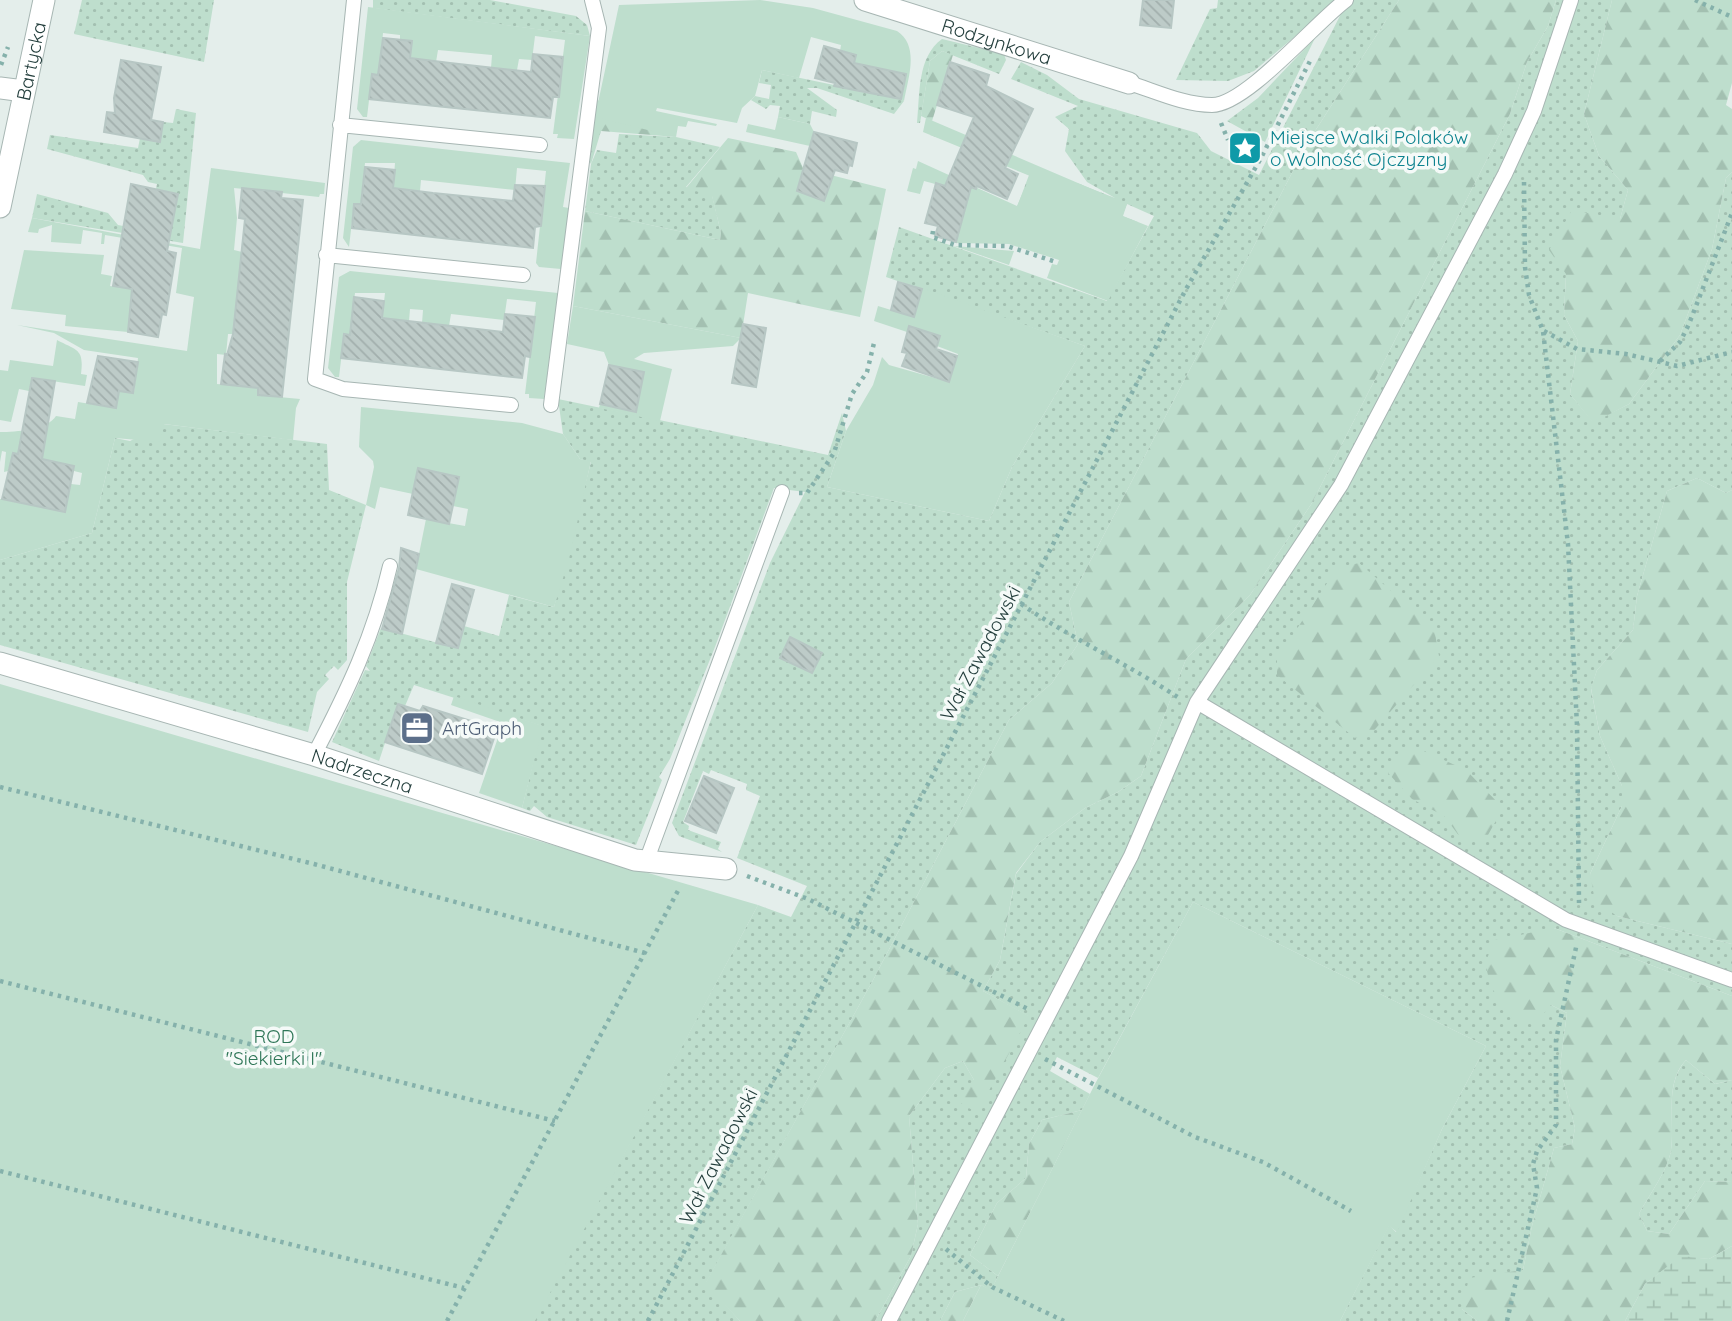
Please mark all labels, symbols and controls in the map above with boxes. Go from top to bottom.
street label: Rodzynkowa [939,13,1054,70]
street label: Bartycka [11,20,51,103]
place label: Miejsce Walki Polaków o Wolność Ojczyzny [1270,125,1468,171]
place icon: Miejsce Walki Polaków o Wolność Ojczyzny [1226,129,1264,167]
street label: Wał Zawadowski [934,582,1026,724]
office icon: ArtGraph [398,709,436,747]
place label: ArtGraph [442,716,522,740]
street label: Nadrzeczna [308,743,416,799]
park label: ROD "Siekierki I" [226,1024,322,1070]
street label: Wał Zawadowski [673,1084,763,1228]

